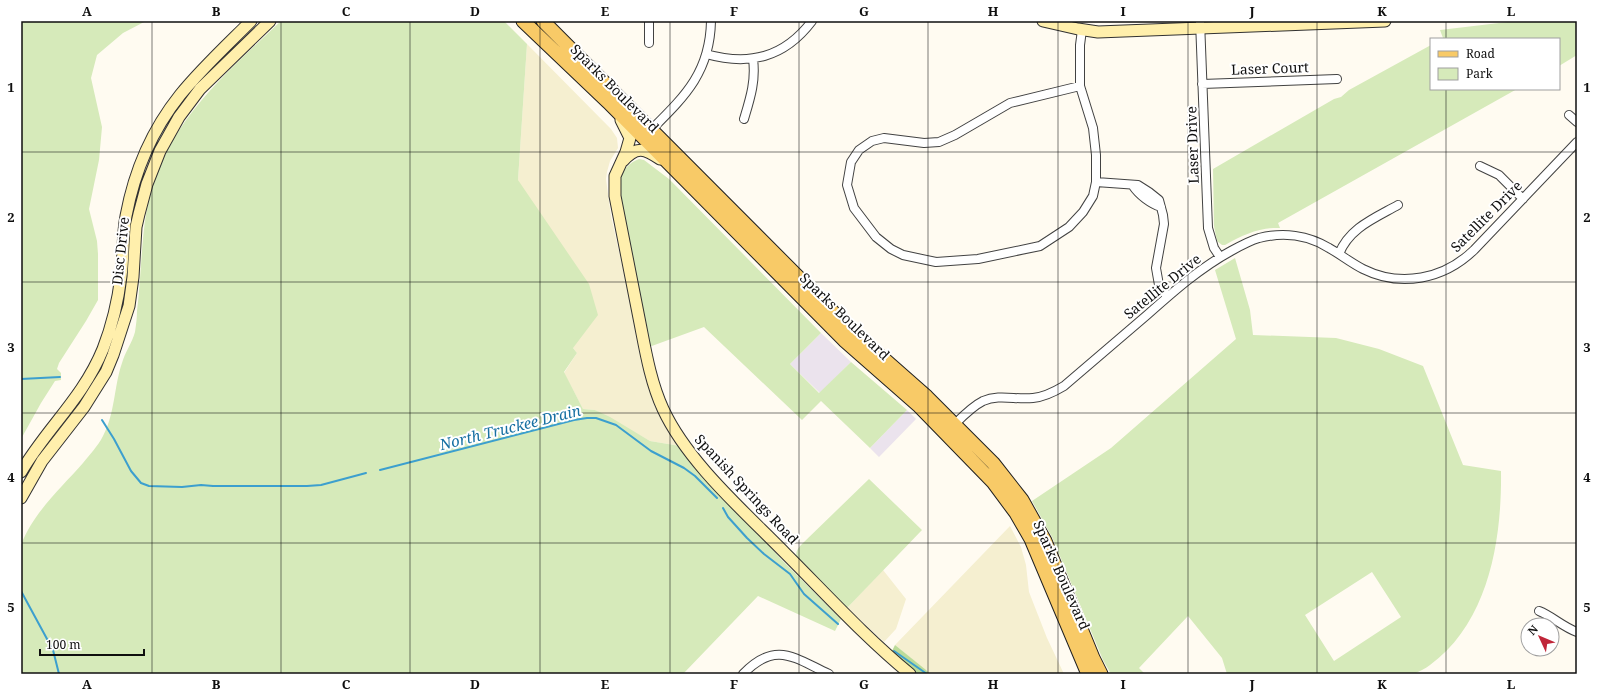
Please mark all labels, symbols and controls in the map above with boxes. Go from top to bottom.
text: A [82,2,92,20]
text: B [212,2,221,20]
text: C [342,2,351,20]
text: D [470,2,480,20]
text: E [601,2,610,20]
text: F [730,2,738,20]
text: G [859,2,869,20]
text: H [988,2,999,20]
text: I [1120,2,1126,20]
text: J [1248,2,1255,20]
text: K [1377,2,1387,20]
text: L [1507,2,1516,20]
legend [1430,38,1560,90]
street label: Sparks Boulevard [567,40,664,137]
text: Road [1466,45,1496,62]
street label: Laser Court [1231,57,1309,79]
text: Park [1466,65,1494,82]
text: 1 [7,78,15,96]
text: 1 [1583,78,1591,96]
street label: Laser Drive [1181,106,1203,184]
street label: Satellite Drive [1446,176,1526,256]
text: 2 [7,208,15,226]
text: 2 [1583,208,1591,226]
street label: Disc Drive [107,216,133,286]
street label: Satellite Drive [1120,249,1204,323]
street label: Sparks Boulevard [796,268,894,364]
text: 3 [7,338,15,356]
text: 3 [1583,338,1591,356]
water label: North Truckee Drain [436,400,583,454]
street label: Spanish Springs Road [691,430,803,548]
text: 4 [7,468,15,486]
text: 4 [1583,468,1591,486]
street label: Sparks Boulevard [1029,517,1095,633]
text: 5 [7,598,15,616]
text: 5 [1583,598,1591,616]
north arrow [1520,617,1560,657]
text: N [1524,621,1541,638]
scale bar [40,631,144,657]
text: 100 m [46,636,81,653]
text: A [82,675,92,693]
text: B [212,675,221,693]
text: C [342,675,351,693]
text: D [470,675,480,693]
text: E [601,675,610,693]
text: F [730,675,738,693]
text: G [859,675,869,693]
text: H [988,675,999,693]
text: I [1120,675,1126,693]
text: J [1248,675,1255,693]
text: K [1377,675,1387,693]
text: L [1507,675,1516,693]

